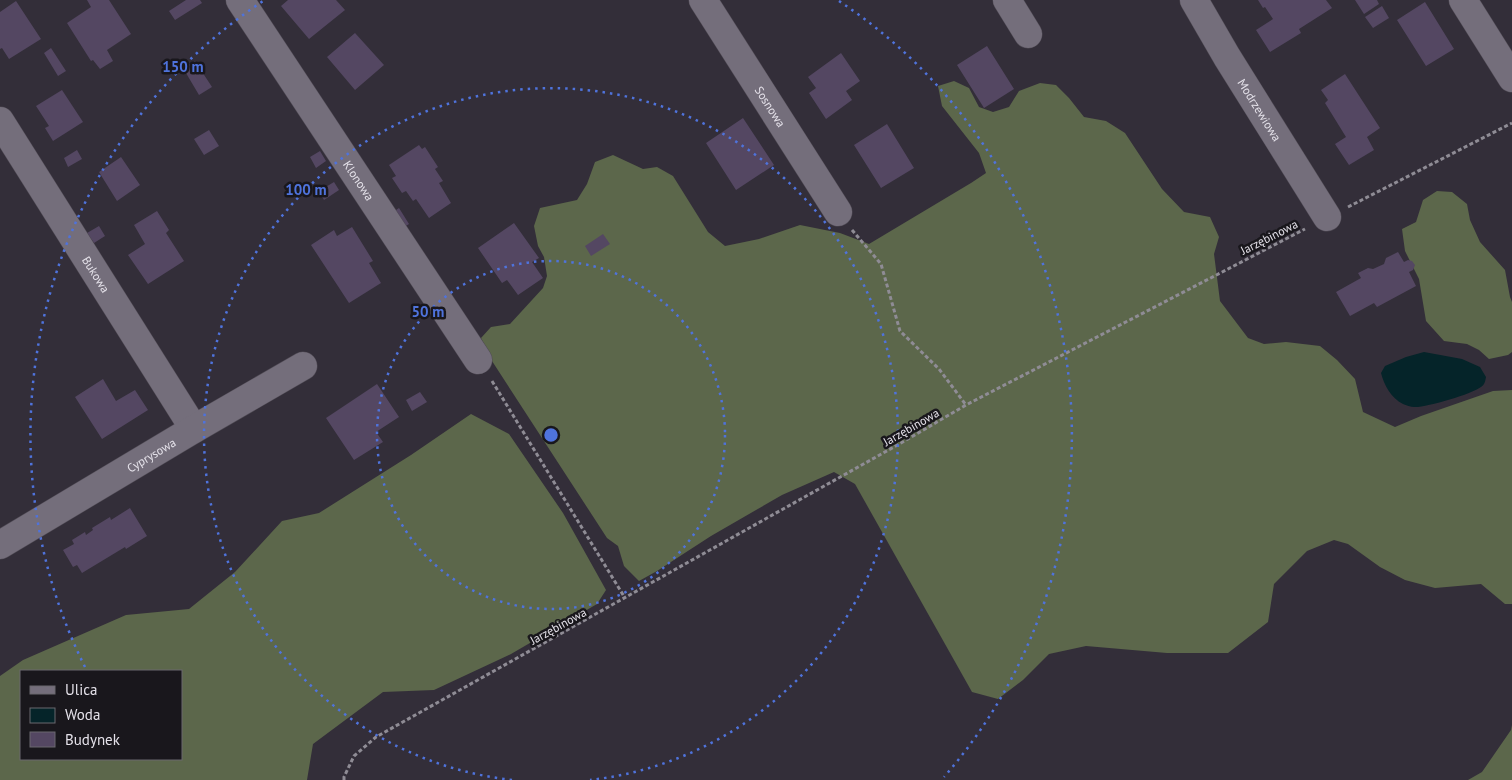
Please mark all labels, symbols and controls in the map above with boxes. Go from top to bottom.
text: 150 m [162,57,204,76]
street label: Modrzewiowa [1235,76,1285,144]
street label: Sosnowa [752,83,789,130]
street label: Klonowa [340,157,378,203]
text: 100 m [285,180,327,199]
street label: Jarzębinowa [1237,216,1300,258]
street label: Bukowa [79,253,114,295]
text: 50 m [412,302,444,321]
street label: Jarzębinowa [879,405,942,450]
centre of rings [542,426,560,444]
street label: Cyprysowa [124,434,178,475]
street label: Jarzębinowa [526,604,589,648]
legend [20,670,182,760]
text: Ulica [65,680,97,699]
text: Woda [65,705,100,724]
text: Budynek [65,730,121,749]

